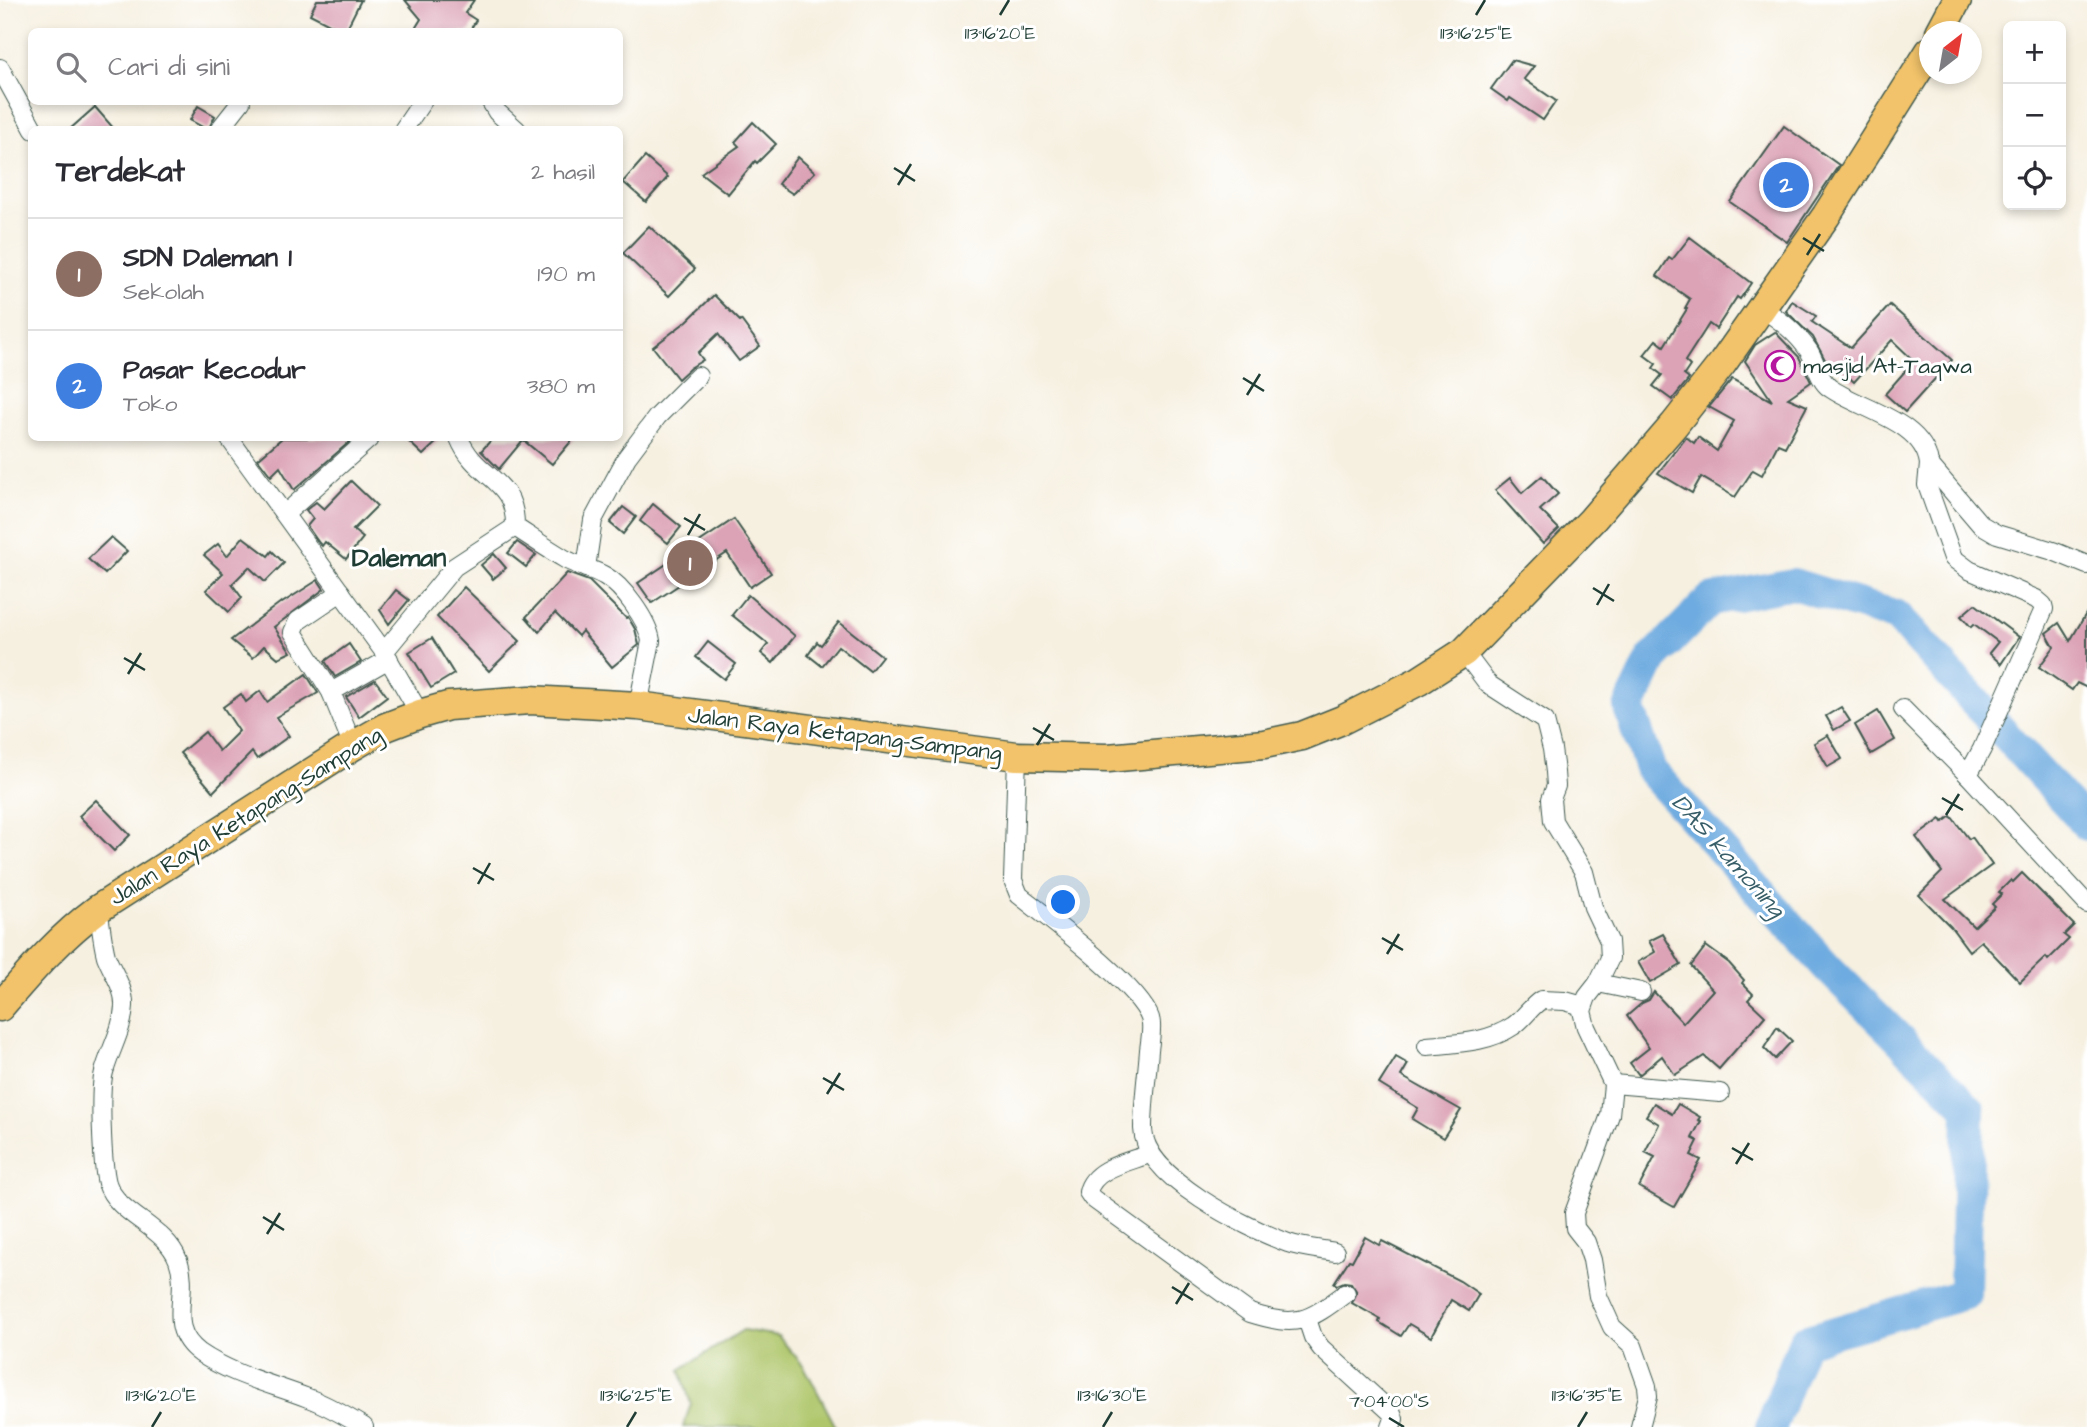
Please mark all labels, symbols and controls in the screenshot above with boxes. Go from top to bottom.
text: 113°16'20"E [965,21,1036,46]
text: 113°16'25"E [1440,21,1512,46]
north arrow [1919,21,1982,84]
map controls [2003,21,2066,210]
button: + [2003,21,2066,84]
search box [28,28,623,105]
icon: search [52,48,90,86]
text: Cari di sini [108,49,230,85]
button: − [2003,84,2066,147]
button: locate [2003,147,2066,210]
text: Terdekat [56,151,185,193]
text: 2 hasil [531,156,595,188]
pin: 2 [1763,159,1809,211]
text: SDN Daleman 1 [123,240,292,276]
text: 1 [78,258,80,290]
text: 190 m [537,258,595,290]
text: Sekolah [123,276,204,308]
mosque icon: masjid At-Taqwa [1763,349,1797,383]
place label: masjid At-Taqwa [1803,350,1972,382]
text: Pasar Kecodur [123,352,306,388]
text: 2 [72,370,86,402]
text: 380 m [527,370,595,402]
text: Toko [123,388,177,420]
pin: 1 [667,537,713,589]
district label: Daleman [352,540,446,576]
street label: Jalan Raya Ketapang-Sampang [686,699,1004,770]
street label: Jalan Raya Ketapang-Sampang [103,719,389,914]
water label: DAS kamoning [1663,787,1794,927]
your location [1046,885,1080,919]
text: 113°16'20"E [126,1383,197,1408]
text: 113°16'25"E [600,1383,672,1408]
text: 113°16'30"E [1077,1383,1147,1408]
text: 113°16'35"E [1551,1383,1623,1408]
text: 7°04'00"S [1349,1389,1429,1414]

